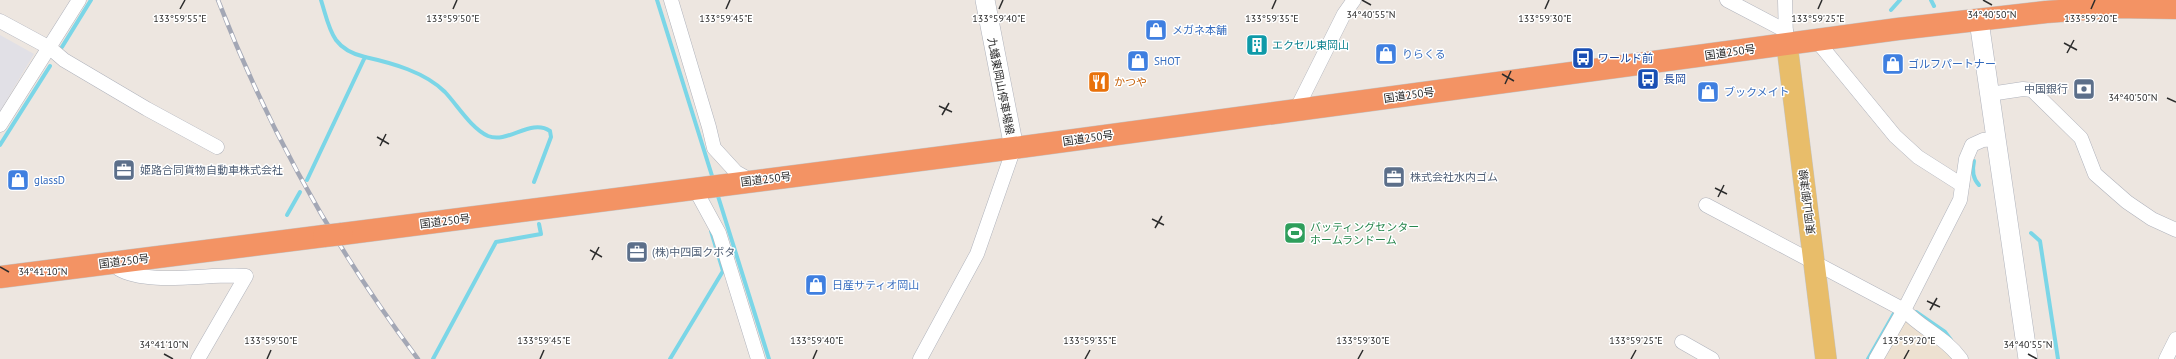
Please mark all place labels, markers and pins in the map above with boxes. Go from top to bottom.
shop icon: メガネ本舗 [1143,17,1169,43]
place label: メガネ本舗 [1172,23,1227,37]
building icon: エクセル東岡山 [1244,32,1270,58]
place label: エクセル東岡山 [1272,38,1349,52]
shop icon: りらくる [1373,41,1399,67]
bus stop icon: ワールド前 [1570,45,1596,71]
place label: りらくる [1402,47,1446,61]
shop icon: SHOT [1125,48,1151,74]
place label: ワールド前 [1598,51,1653,65]
shop icon: ゴルフパートナー [1880,51,1906,77]
place label: SHOT [1154,54,1180,68]
place label: ゴルフパートナー [1908,57,1996,71]
bus stop icon: 長岡 [1635,66,1661,92]
restaurant icon: かつや [1086,69,1112,95]
place label: 長岡 [1664,72,1686,86]
place label: かつや [1114,75,1147,89]
bank icon: 中国銀行 [2071,76,2097,102]
shop icon: ブックメイト [1695,79,1721,105]
place label: 中国銀行 [2024,82,2068,96]
place label: ブックメイト [1724,85,1790,99]
office icon: 姫路合同貨物自動車株式会社 [111,157,137,183]
place label: 姫路合同貨物自動車株式会社 [140,163,283,177]
office icon: 株式会社水内ゴム [1381,164,1407,190]
shop icon: glassD [5,167,31,193]
place label: 株式会社水内ゴム [1410,170,1498,184]
place label: glassD [34,173,65,187]
sports icon: バッティングセンター ホームランドーム [1282,220,1308,246]
place label: バッティングセンター ホームランドーム [1310,220,1419,247]
office icon: (株)中四国クボタ [624,239,650,265]
place label: (株)中四国クボタ [652,245,735,259]
shop icon: 日産サティオ岡山 [803,272,829,298]
place label: 日産サティオ岡山 [832,278,919,292]

